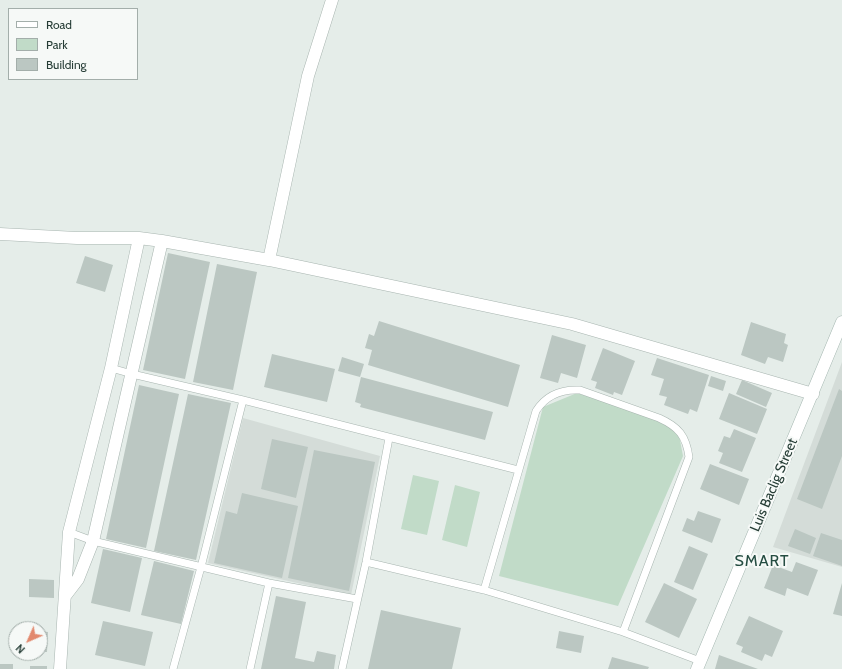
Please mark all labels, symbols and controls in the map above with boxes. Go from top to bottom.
legend [8,8,138,80]
text: Road [46,17,72,32]
text: Park [46,37,68,52]
text: Building [46,57,87,72]
street label: Luis Baclig Street [747,436,801,534]
district label: SMART [734,551,790,571]
north arrow [8,621,48,661]
text: N [13,641,28,656]

